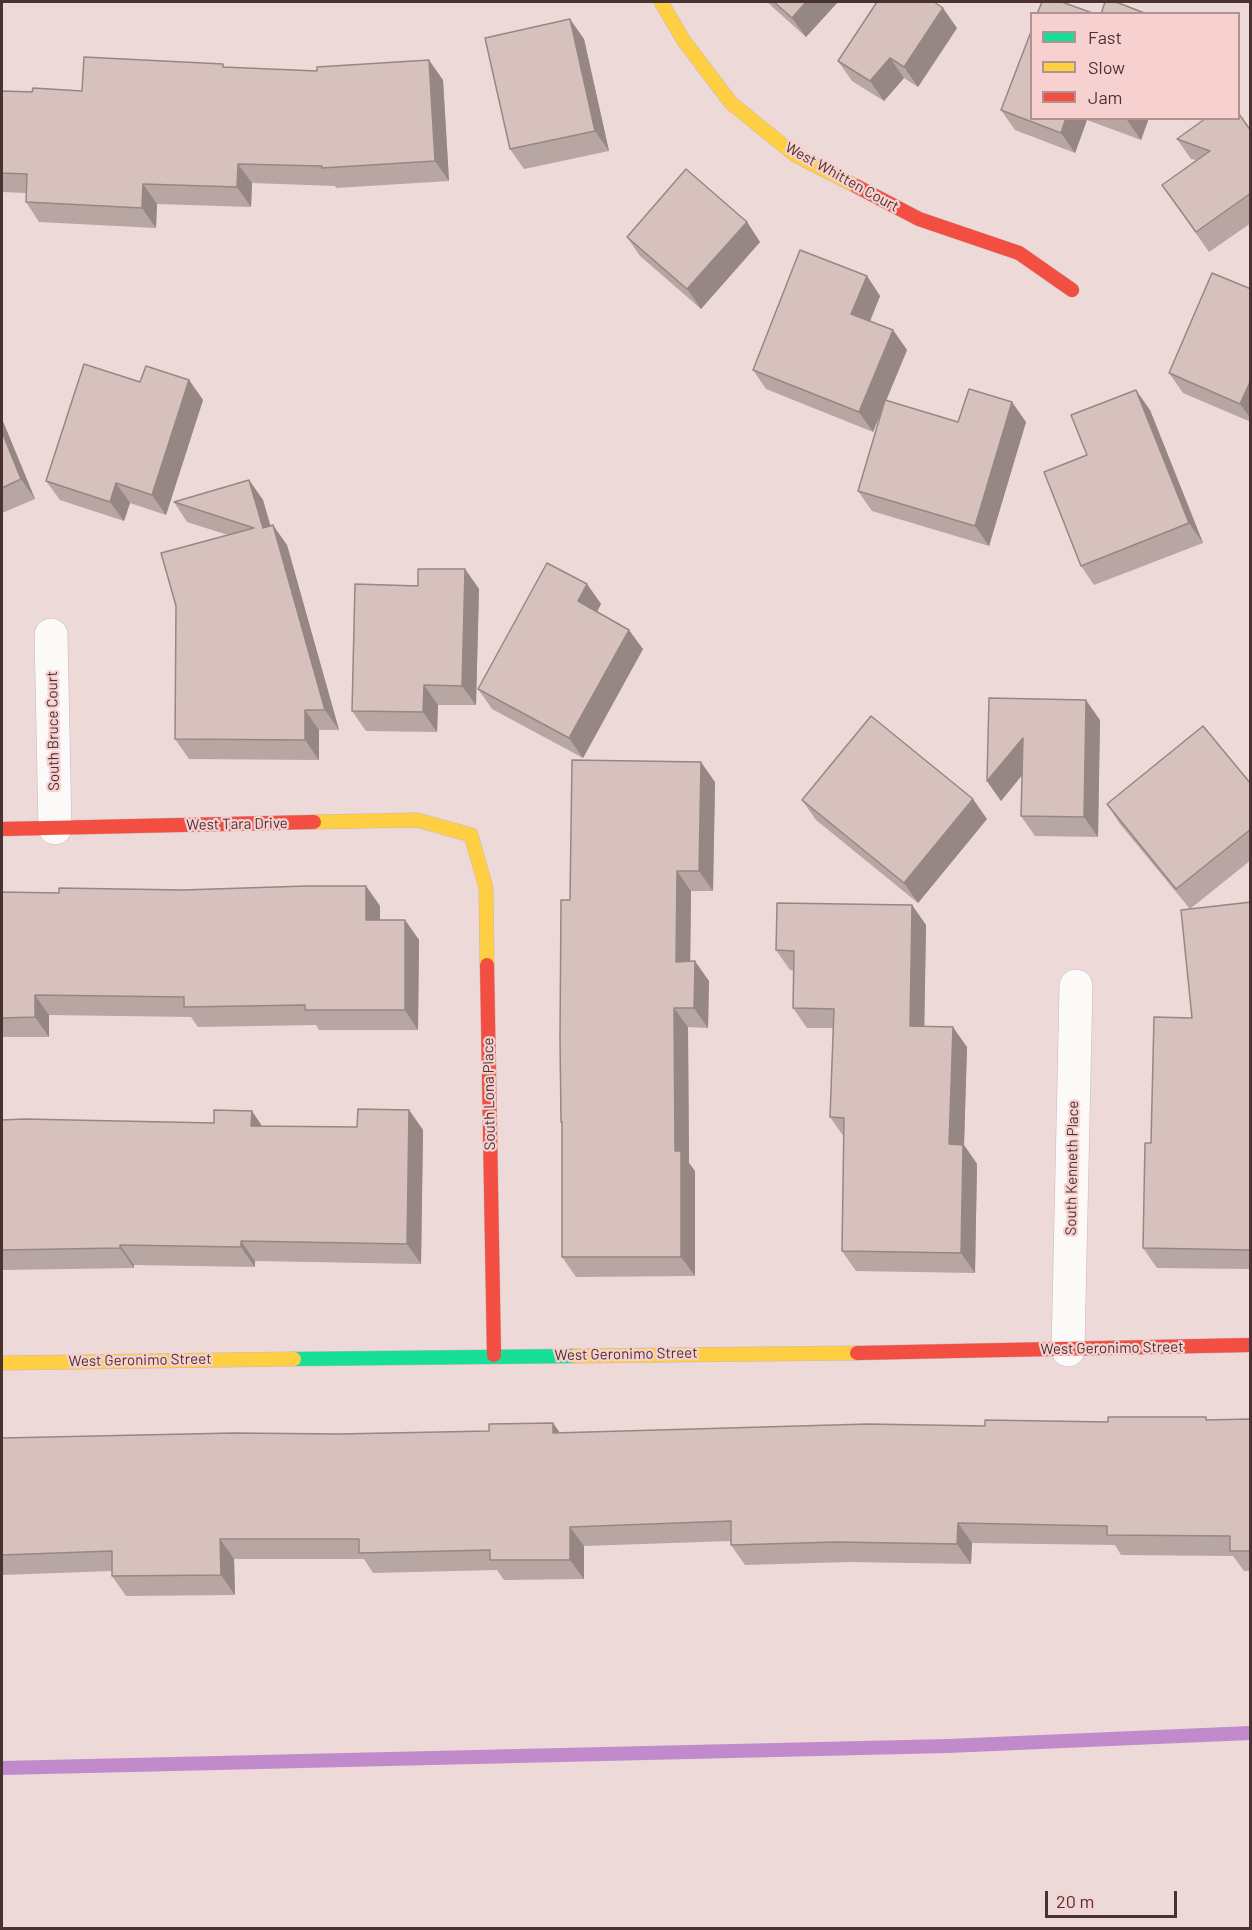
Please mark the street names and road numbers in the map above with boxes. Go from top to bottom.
street label: West Whitten Court [782,138,902,216]
street label: South Bruce Court [43,671,63,791]
street label: West Tara Drive [186,814,288,834]
street label: South Lona Place [479,1037,499,1151]
street label: South Kenneth Place [1062,1101,1082,1235]
street label: West Geronimo Street [1040,1338,1184,1358]
street label: West Geronimo Street [554,1344,698,1364]
street label: West Geronimo Street [68,1350,212,1370]

